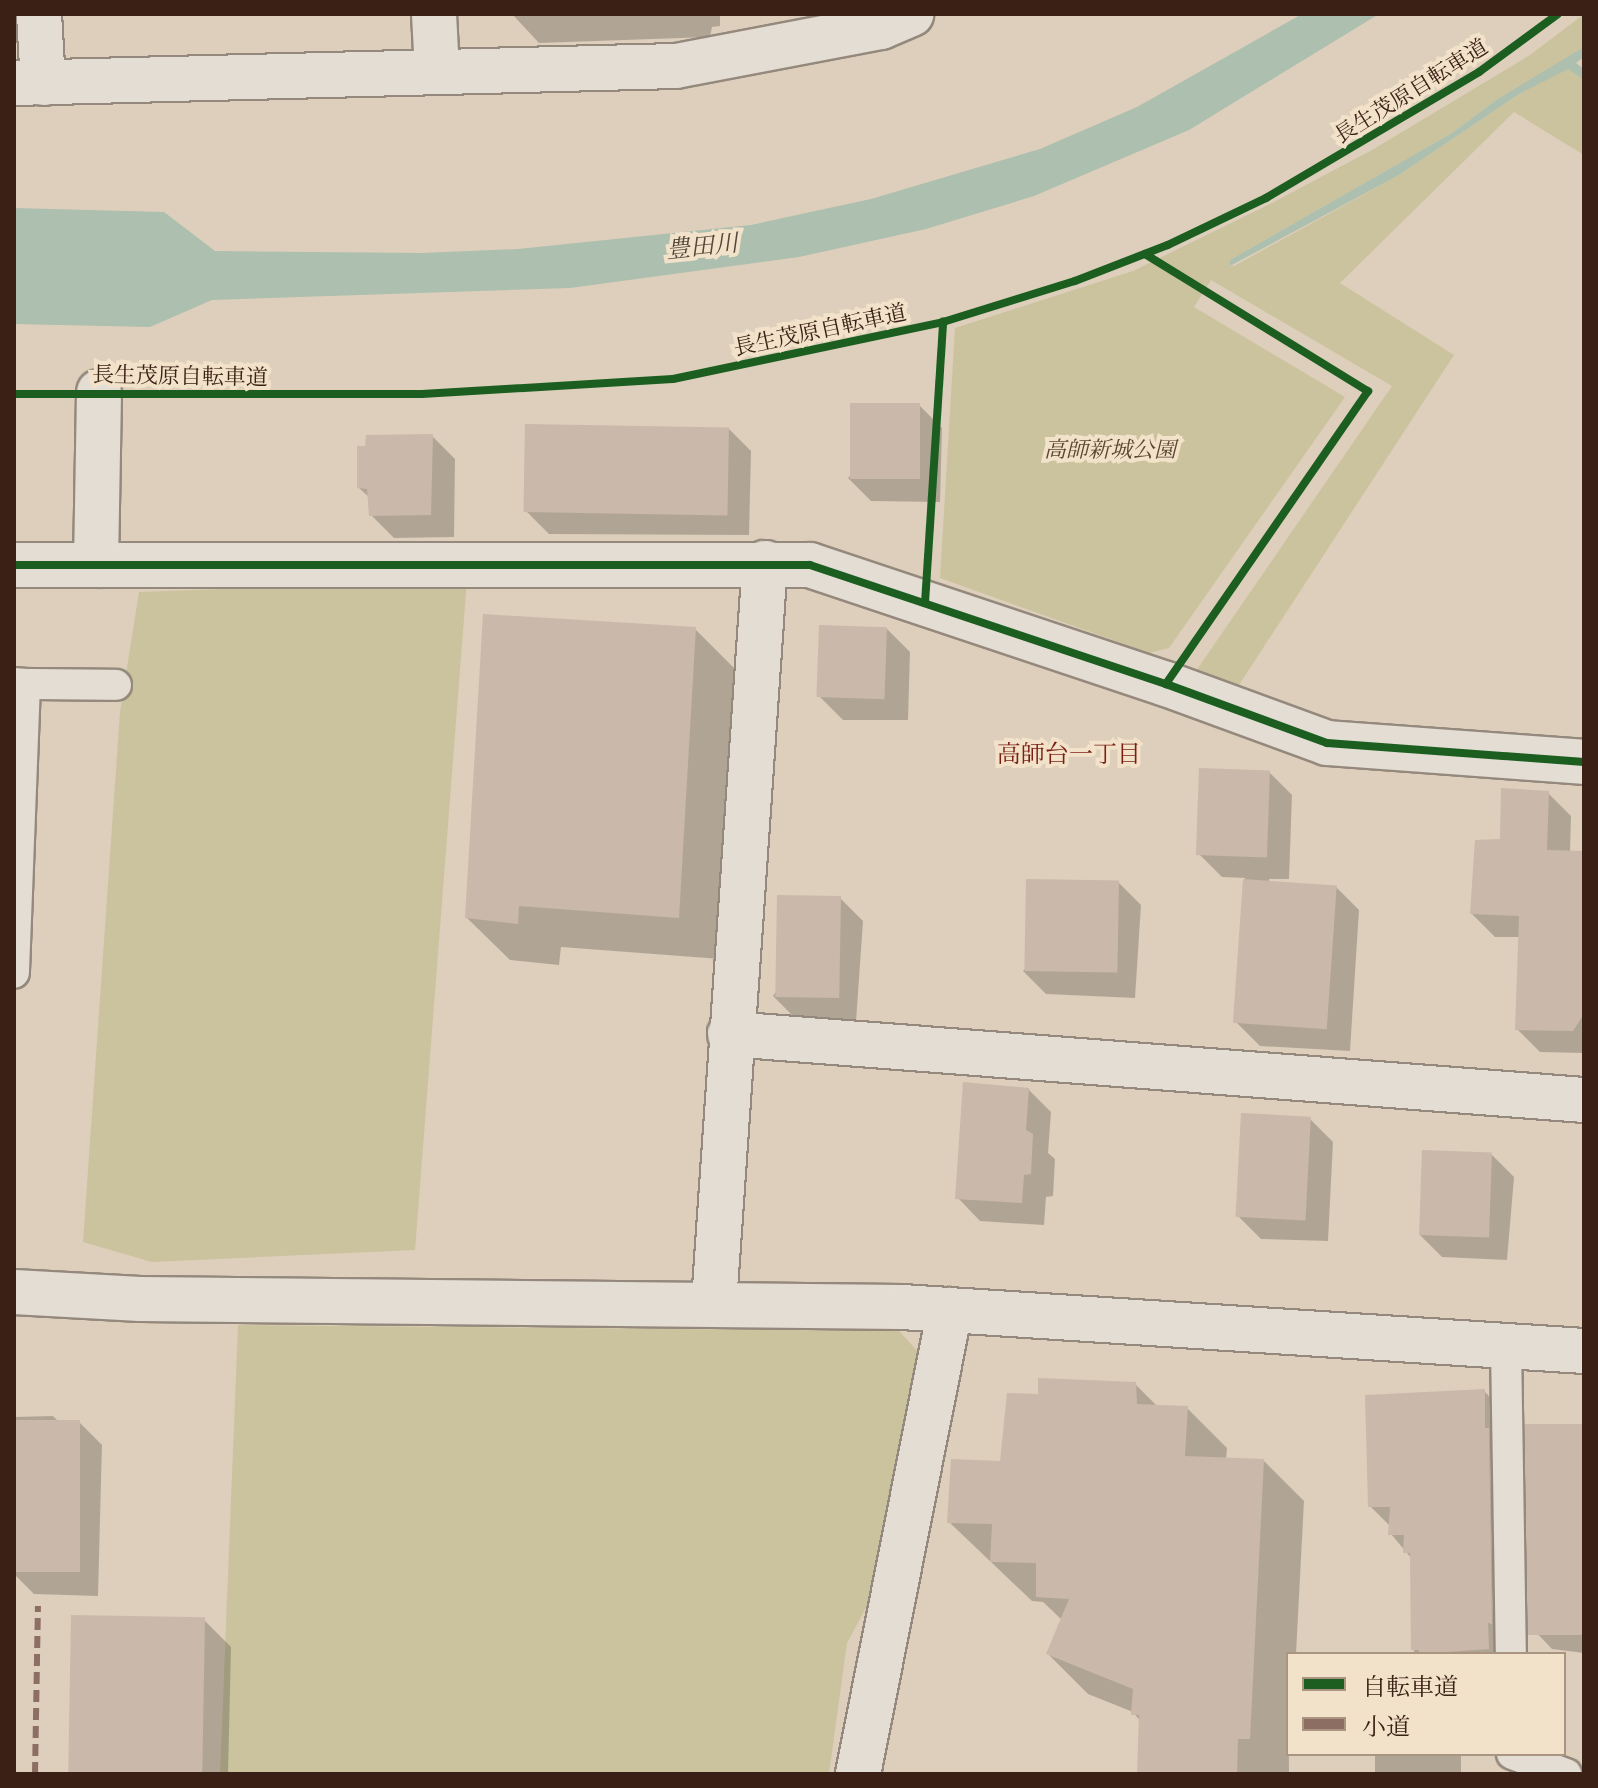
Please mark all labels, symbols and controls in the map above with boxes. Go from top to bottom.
street label: 長生茂原自転車道 [1329,33,1493,149]
water label: 豊田川 [665,229,739,265]
street label: 長生茂原自転車道 [731,299,909,361]
street label: 長生茂原自転車道 [92,361,268,391]
park label: 高師新城公園 [1044,437,1176,463]
district label: 高師台一丁目 [997,741,1141,769]
legend [1286,1652,1566,1756]
text: 自転車道 [1362,1672,1458,1702]
text: 小道 [1362,1712,1410,1742]

